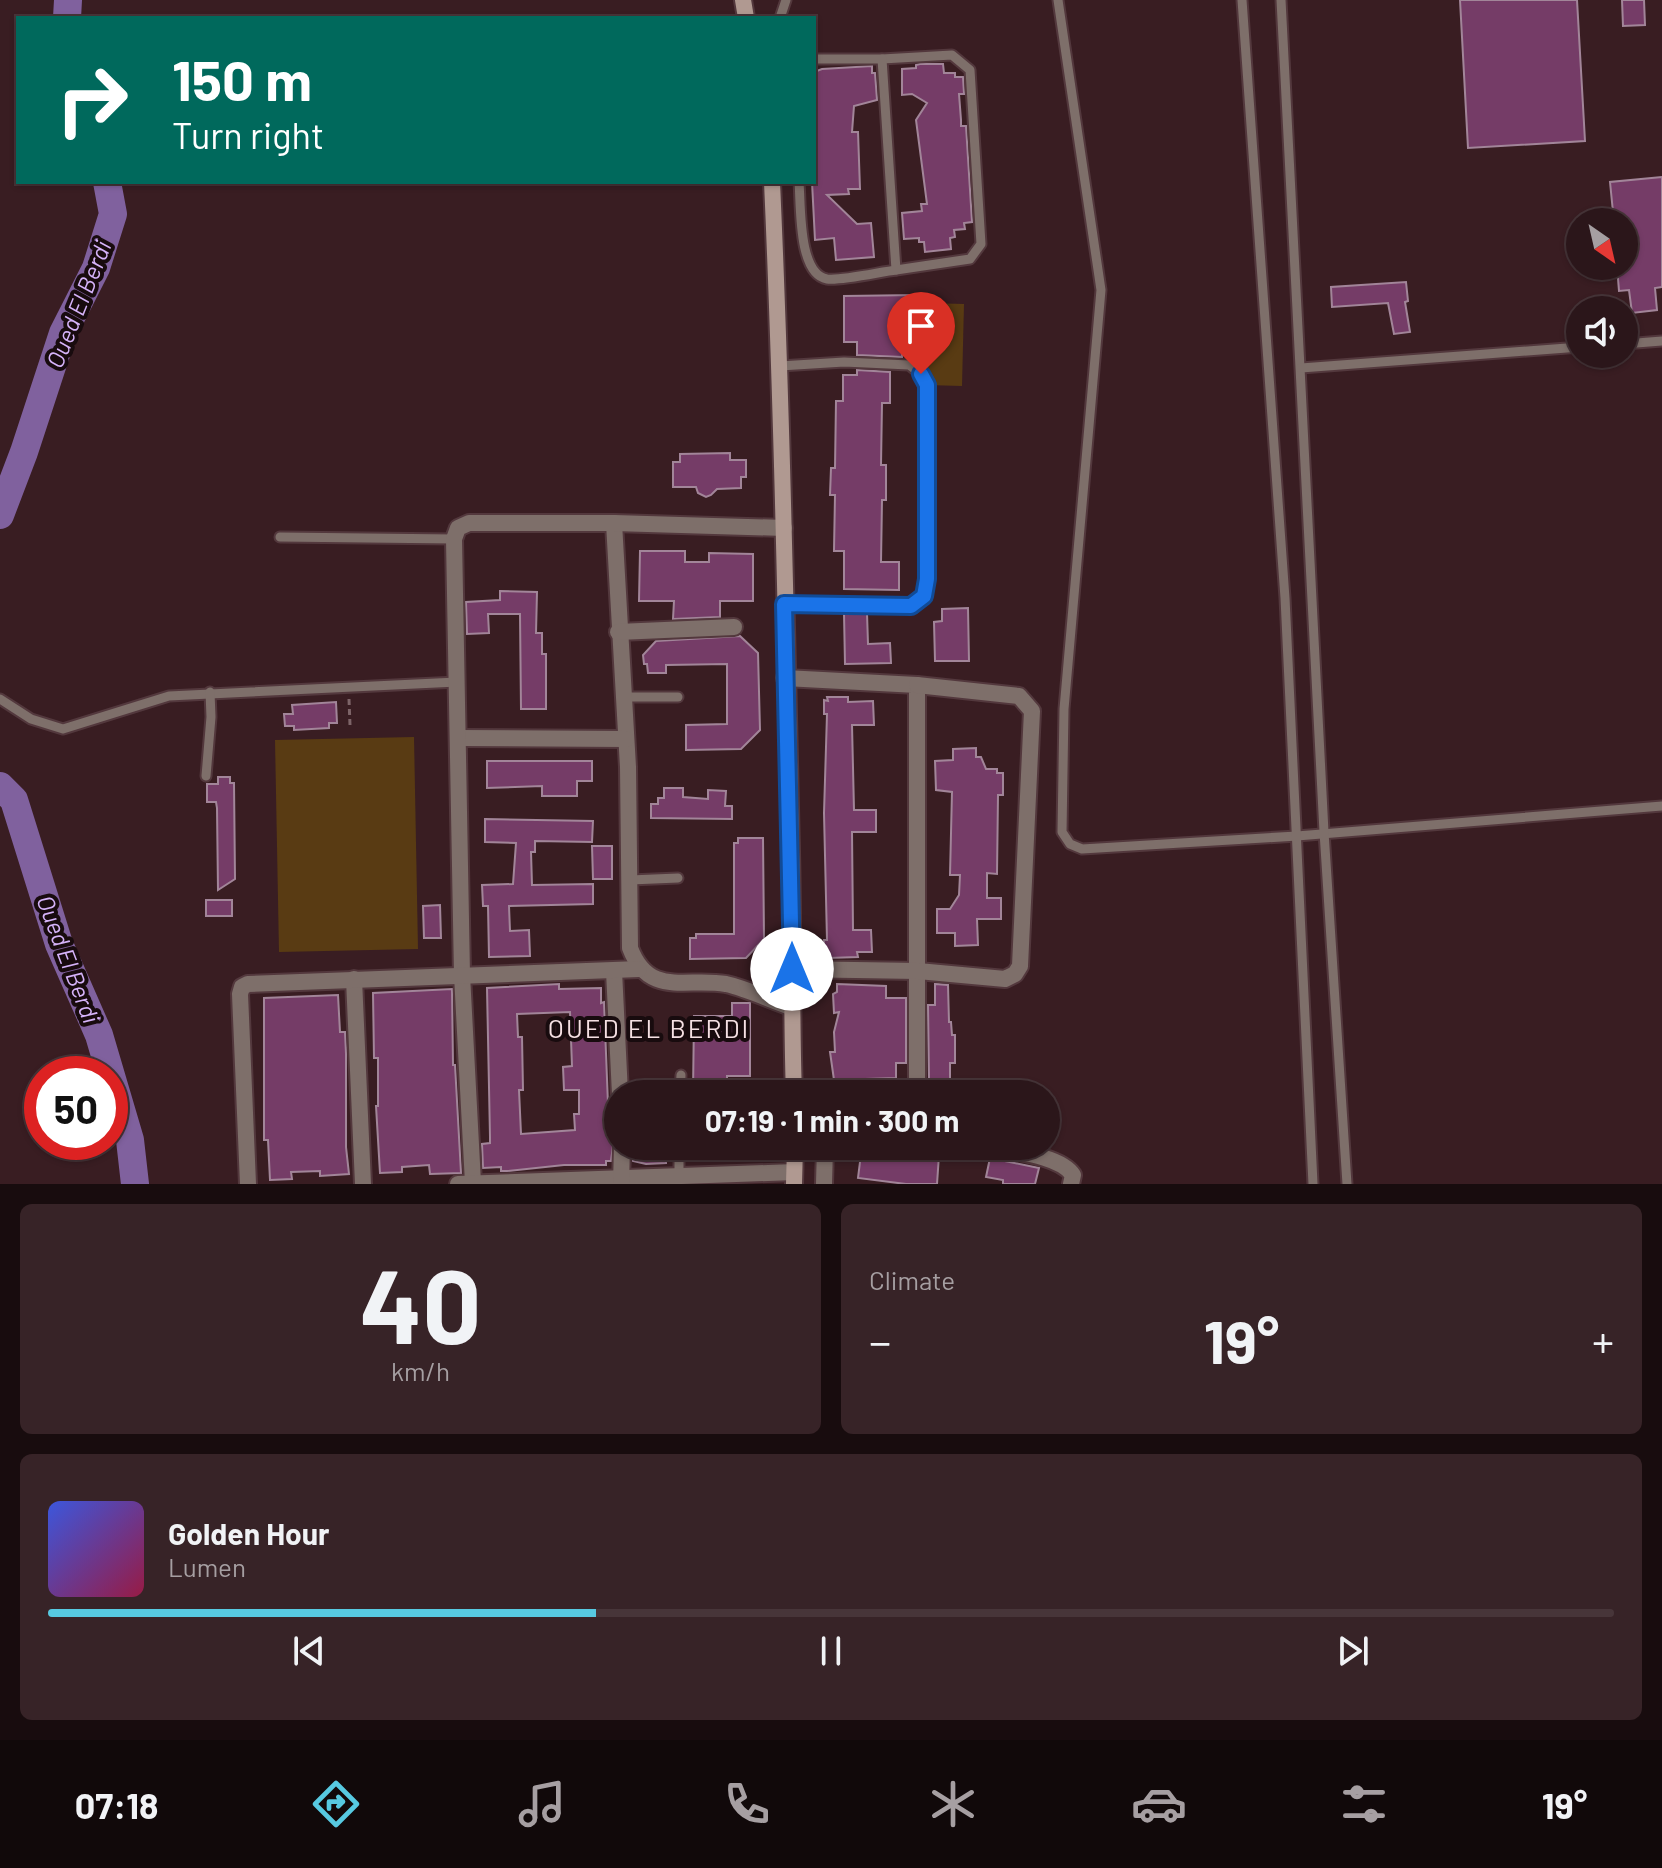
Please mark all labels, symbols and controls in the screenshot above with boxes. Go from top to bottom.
text: 150 m [172,45,312,112]
icon: right [40,48,144,152]
text: Turn right [172,113,324,156]
north arrow [1566,208,1638,280]
map controls [1566,208,1638,368]
water label: Oued El Berdi [39,236,117,372]
pin [887,292,955,374]
button: sound [1566,296,1638,368]
icon: arrive [899,304,943,348]
water label: Oued El Berdi [31,891,107,1027]
position arrow [750,927,834,1011]
district label: OUED EL BERDI [548,1012,750,1043]
speed limit sign: 50 [24,1056,128,1160]
text: 07:19 · 1 min · 300 m [705,1102,959,1138]
text: 40 [359,1240,482,1365]
text: Climate [869,1264,955,1295]
text: 19° [1204,1304,1279,1376]
text: − [869,1314,891,1367]
text: + [1592,1314,1614,1367]
text: km/h [391,1355,450,1386]
text: Golden Hour [168,1515,330,1551]
text: Lumen [168,1551,246,1582]
icon: previous [287,1629,331,1673]
icon: pause [809,1629,853,1673]
icon: next [1331,1629,1375,1673]
icon: directions [308,1776,364,1832]
icon: music [514,1776,570,1832]
icon: phone [719,1776,775,1832]
icon: climate [925,1776,981,1832]
icon: car [1131,1776,1187,1832]
icon: filters [1336,1776,1392,1832]
text: 07:18 [75,1783,159,1826]
text: 19° [1542,1783,1587,1826]

